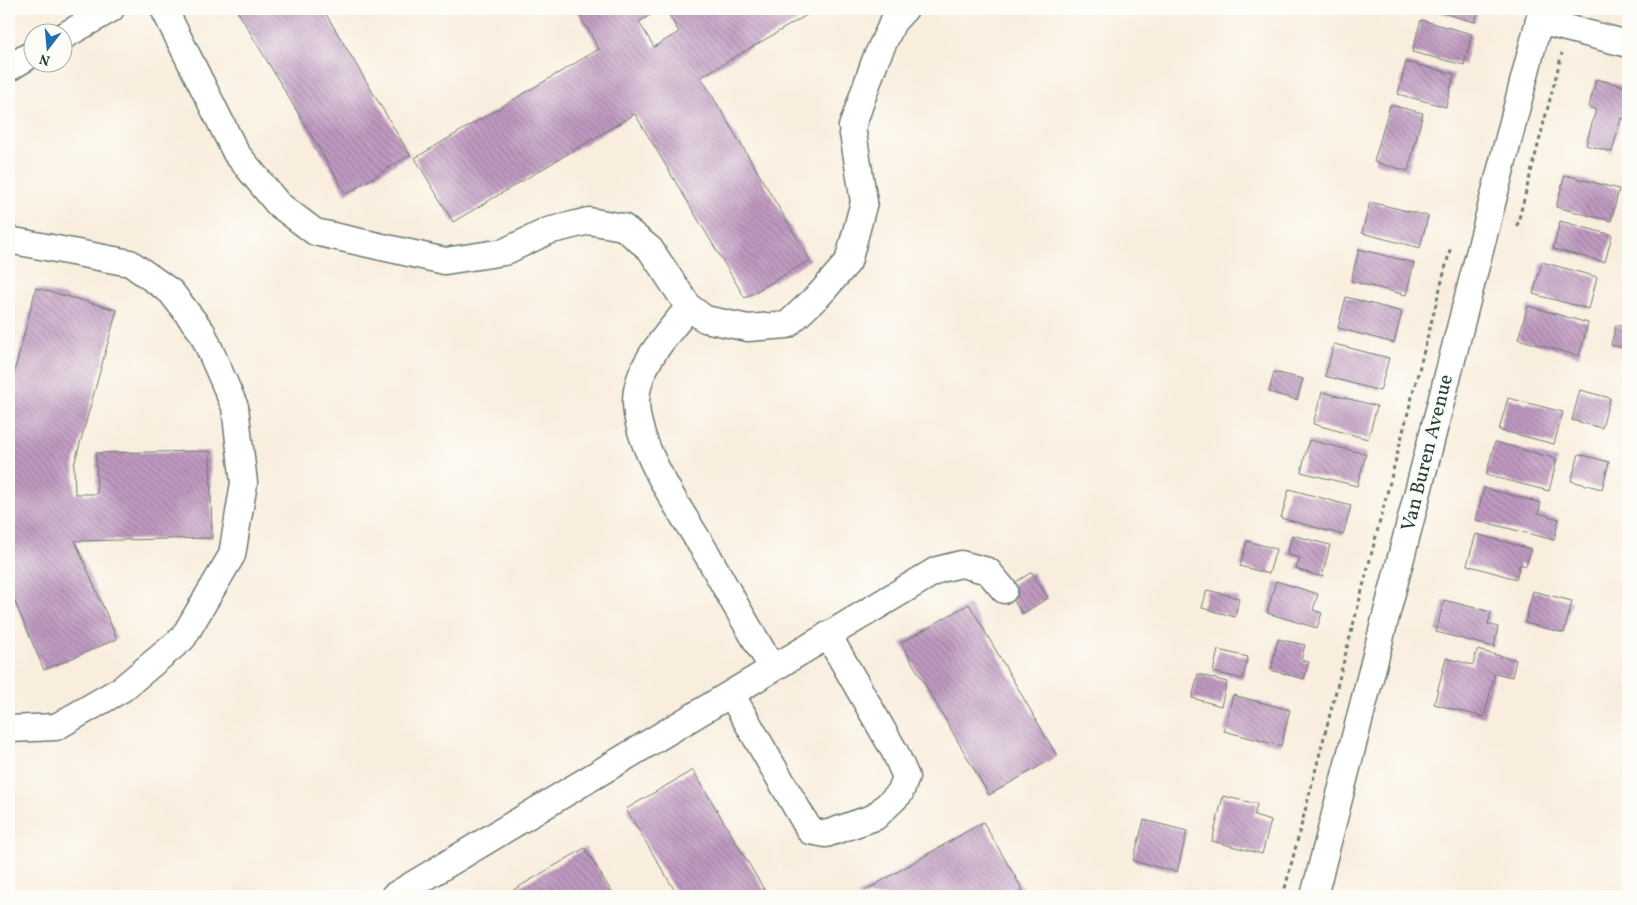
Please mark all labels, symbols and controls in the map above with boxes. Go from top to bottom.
north arrow [22,22,72,72]
text: N [37,49,52,70]
street label: Van Buren Avenue [1395,372,1461,534]

